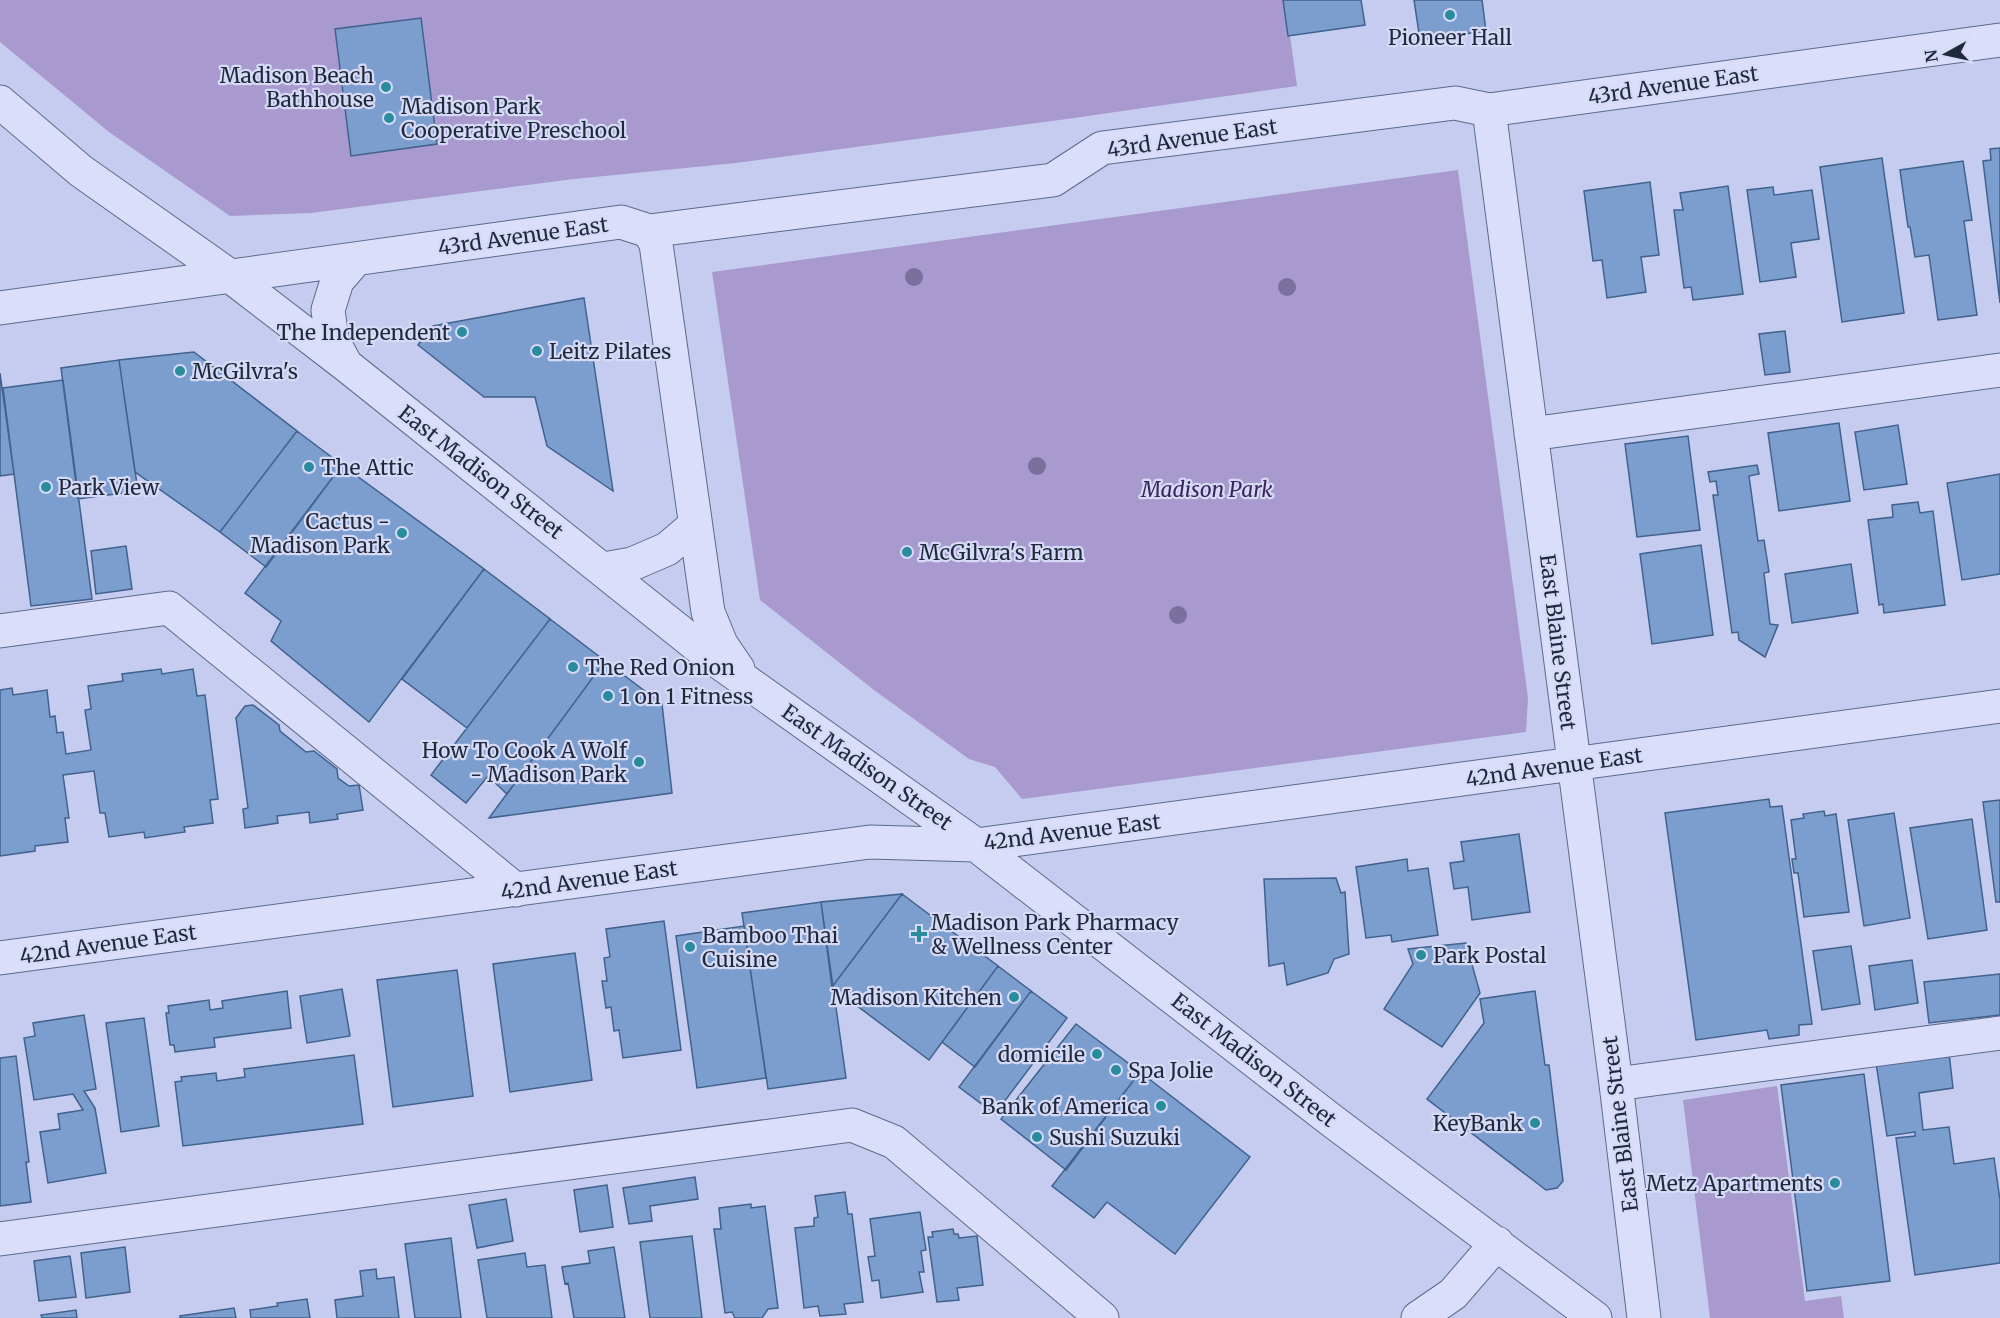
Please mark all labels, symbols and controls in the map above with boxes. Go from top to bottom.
marker: Pioneer Hall [1443,8,1457,22]
place label: Pioneer Hall [1388,24,1513,51]
north arrow [1916,24,1976,84]
text: N [1920,48,1942,64]
street label: 43rd Avenue East [1586,60,1760,110]
place label: Madison Beach Bathhouse [220,62,374,113]
marker: Madison Beach Bathhouse [379,80,393,94]
place label: Madison Park Cooperative Preschool [401,93,627,144]
marker: Madison Park Cooperative Preschool [382,111,396,125]
street label: 43rd Avenue East [1105,113,1279,163]
street label: 43rd Avenue East [436,211,610,261]
place label: The Independent [277,319,450,346]
marker: The Independent [455,325,469,339]
place label: Leitz Pilates [549,338,671,365]
marker: Leitz Pilates [530,344,544,358]
place label: McGilvra's [192,358,298,385]
marker: McGilvra's [173,364,187,378]
street label: East Madison Street [393,399,569,545]
place label: The Attic [321,454,414,481]
marker: The Attic [302,460,316,474]
place label: Park View [58,474,159,501]
park label: Madison Park [1140,476,1273,503]
marker: Park View [39,480,53,494]
place label: Cactus - Madison Park [250,508,391,559]
marker: Cactus - Madison Park [395,526,409,540]
place label: McGilvra's Farm [919,539,1084,566]
marker: McGilvra's Farm [900,545,914,559]
street label: East Blaine Street [1534,552,1582,732]
place label: The Red Onion [585,654,735,681]
marker: The Red Onion [566,660,580,674]
place label: 1 on 1 Fitness [620,683,753,710]
marker: 1 on 1 Fitness [601,689,615,703]
street label: East Madison Street [777,698,957,836]
place label: How To Cook A Wolf - Madison Park [422,737,628,788]
street label: 42nd Avenue East [1464,741,1644,793]
marker: How To Cook A Wolf - Madison Park [632,755,646,769]
street label: 42nd Avenue East [982,808,1162,856]
street label: 42nd Avenue East [499,854,679,906]
place label: Madison Park Pharmacy & Wellness Center [931,909,1179,960]
street label: 42nd Avenue East [18,918,198,970]
place label: Bamboo Thai Cuisine [702,922,838,973]
marker: Madison Park Pharmacy & Wellness Center [912,927,926,941]
marker: Bamboo Thai Cuisine [683,940,697,954]
place label: Park Postal [1433,942,1547,969]
marker: Park Postal [1414,948,1428,962]
place label: Madison Kitchen [830,984,1002,1011]
street label: East Madison Street [1166,987,1342,1133]
marker: Madison Kitchen [1007,990,1021,1004]
street label: East Blaine Street [1596,1034,1644,1214]
place label: domicile [998,1041,1085,1068]
marker: domicile [1090,1047,1104,1061]
place label: Spa Jolie [1128,1057,1213,1084]
marker: Spa Jolie [1109,1063,1123,1077]
place label: Bank of America [981,1093,1149,1120]
marker: Bank of America [1154,1099,1168,1113]
place label: KeyBank [1433,1110,1524,1137]
marker: KeyBank [1528,1116,1542,1130]
place label: Sushi Suzuki [1049,1124,1180,1151]
marker: Sushi Suzuki [1030,1130,1044,1144]
place label: Metz Apartments [1646,1170,1823,1197]
marker: Metz Apartments [1828,1176,1842,1190]

